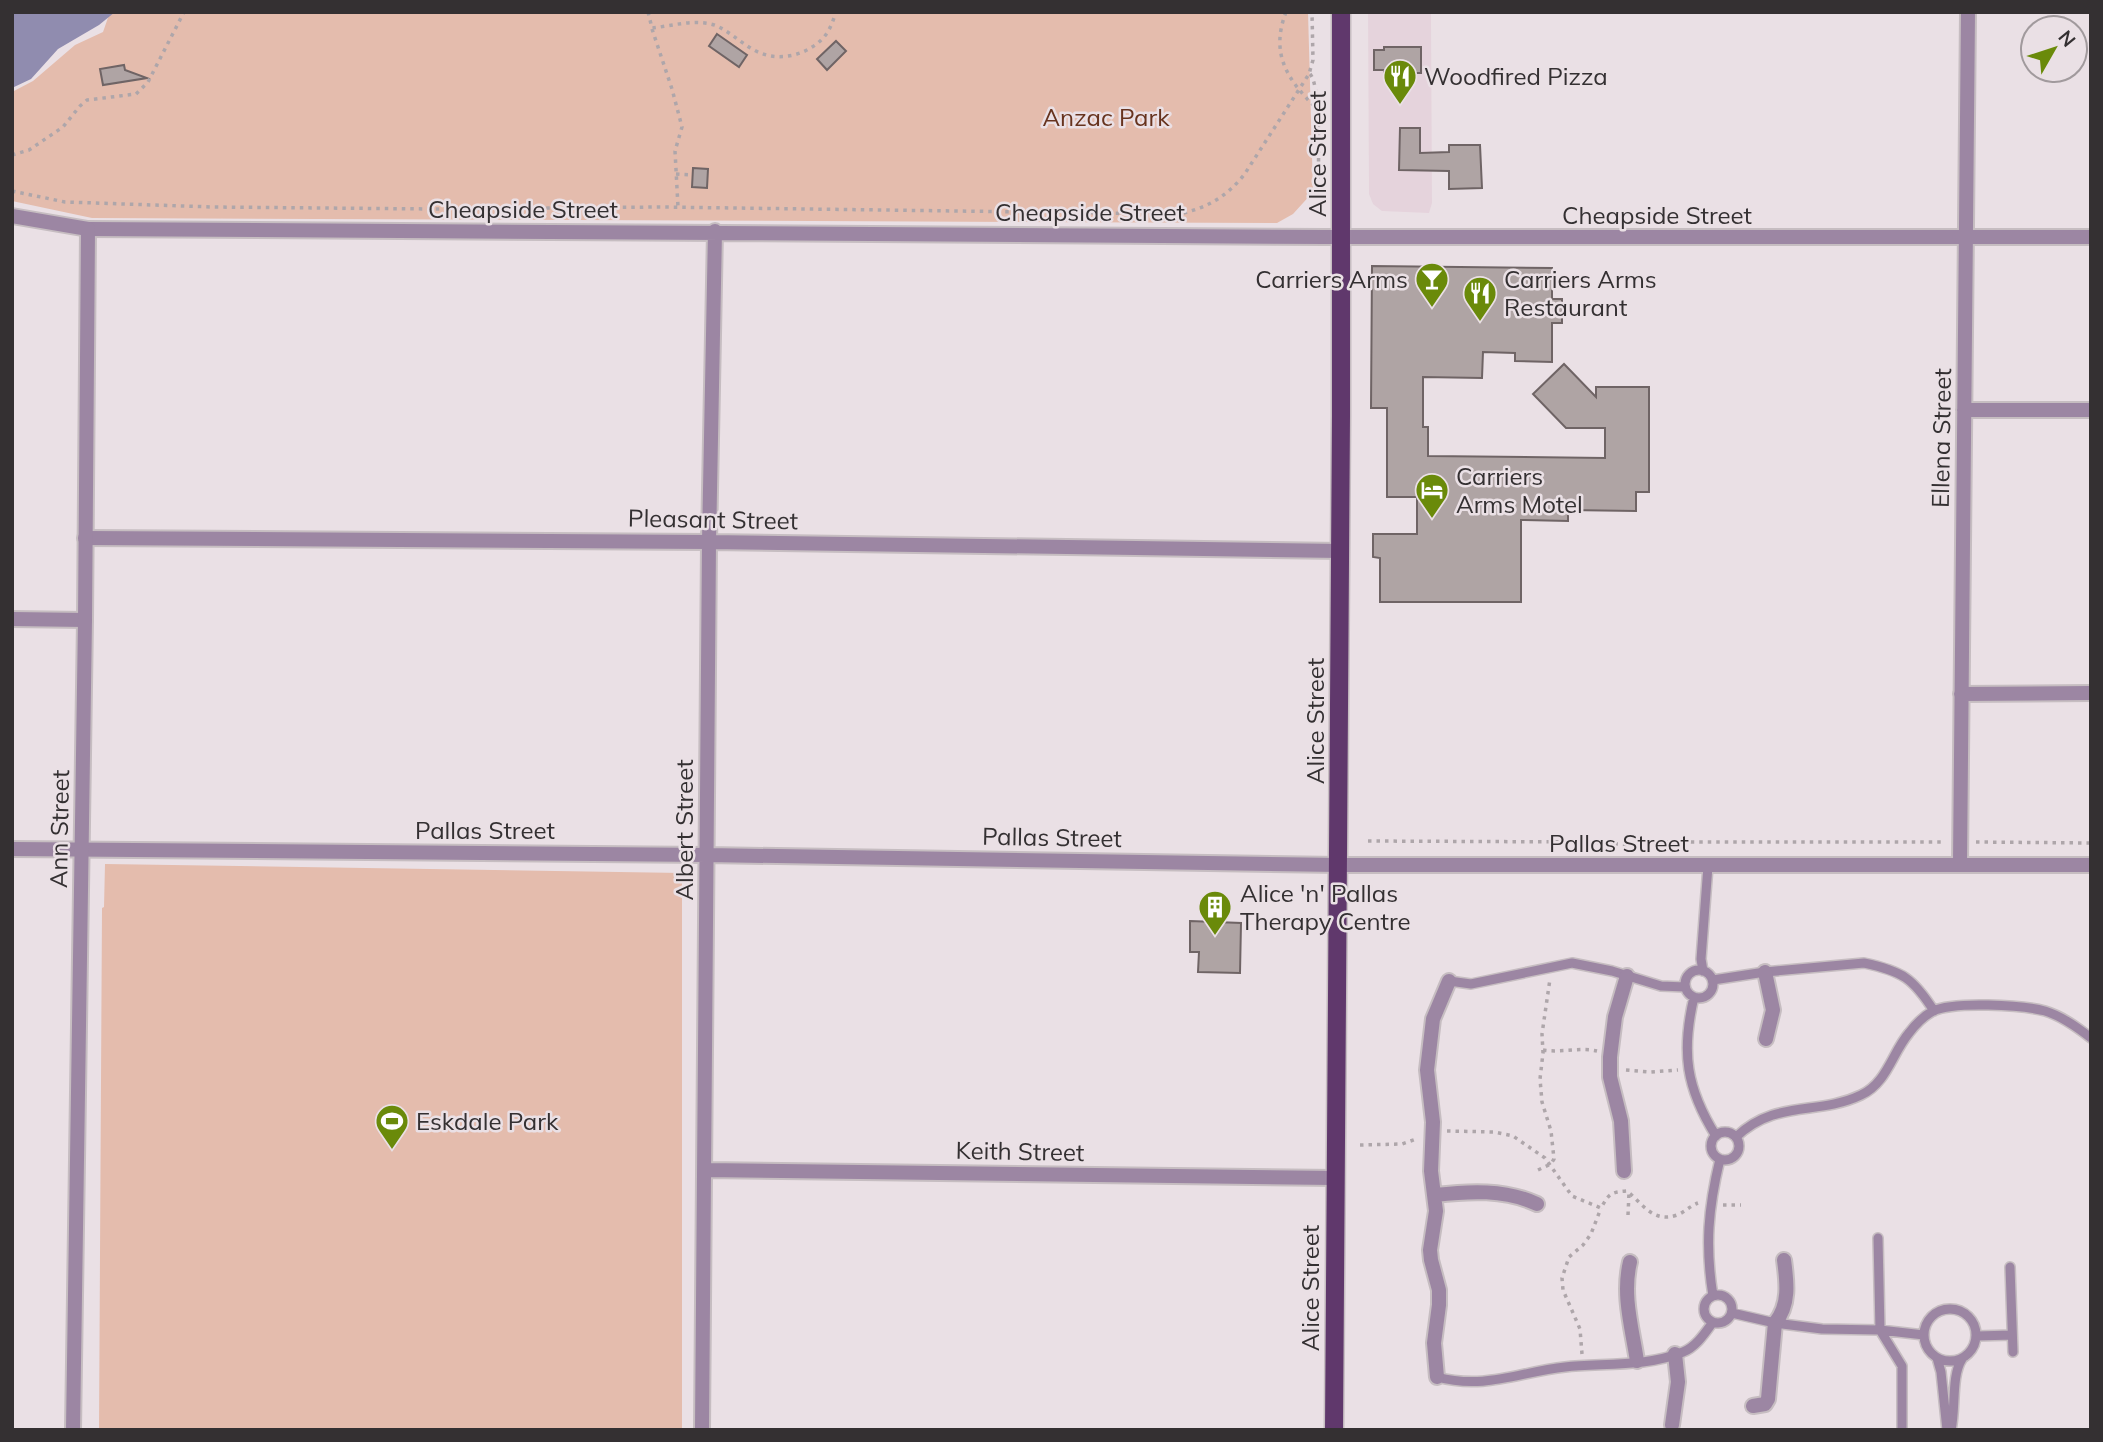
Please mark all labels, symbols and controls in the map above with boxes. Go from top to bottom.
north arrow [2019,14,2089,84]
text: N [2053,25,2081,51]
restaurant icon: Woodfired Pizza [1381,57,1419,106]
place label: Woodfired Pizza [1424,61,1608,91]
street label: Alice Street [1302,91,1332,217]
park label: Anzac Park [1042,102,1170,132]
street label: Cheapside Street [428,194,618,224]
street label: Cheapside Street [995,197,1185,227]
street label: Cheapside Street [1562,200,1752,230]
bar icon: Carriers Arms [1413,260,1451,309]
place label: Carriers Arms [1255,264,1408,294]
place label: Carriers Arms Restaurant [1504,264,1657,322]
restaurant icon: Carriers Arms Restaurant [1461,274,1499,323]
street label: Ellena Street [1925,368,1957,508]
place label: Carriers Arms Motel [1456,461,1583,519]
hotel icon: Carriers Arms Motel [1413,471,1451,520]
street label: Pleasant Street [628,503,798,535]
street label: Alice Street [1300,658,1330,784]
street label: Albert Street [669,759,699,901]
street label: Ann Street [43,770,75,888]
street label: Pallas Street [415,815,555,845]
street label: Pallas Street [982,821,1122,853]
street label: Pallas Street [1549,828,1689,858]
place label: Alice 'n' Pallas Therapy Centre [1240,878,1411,936]
building icon: Alice 'n' Pallas Therapy Centre [1196,888,1234,937]
sports icon: Eskdale Park [373,1102,411,1151]
place label: Eskdale Park [416,1106,559,1136]
street label: Keith Street [955,1135,1085,1167]
street label: Alice Street [1295,1225,1325,1351]

